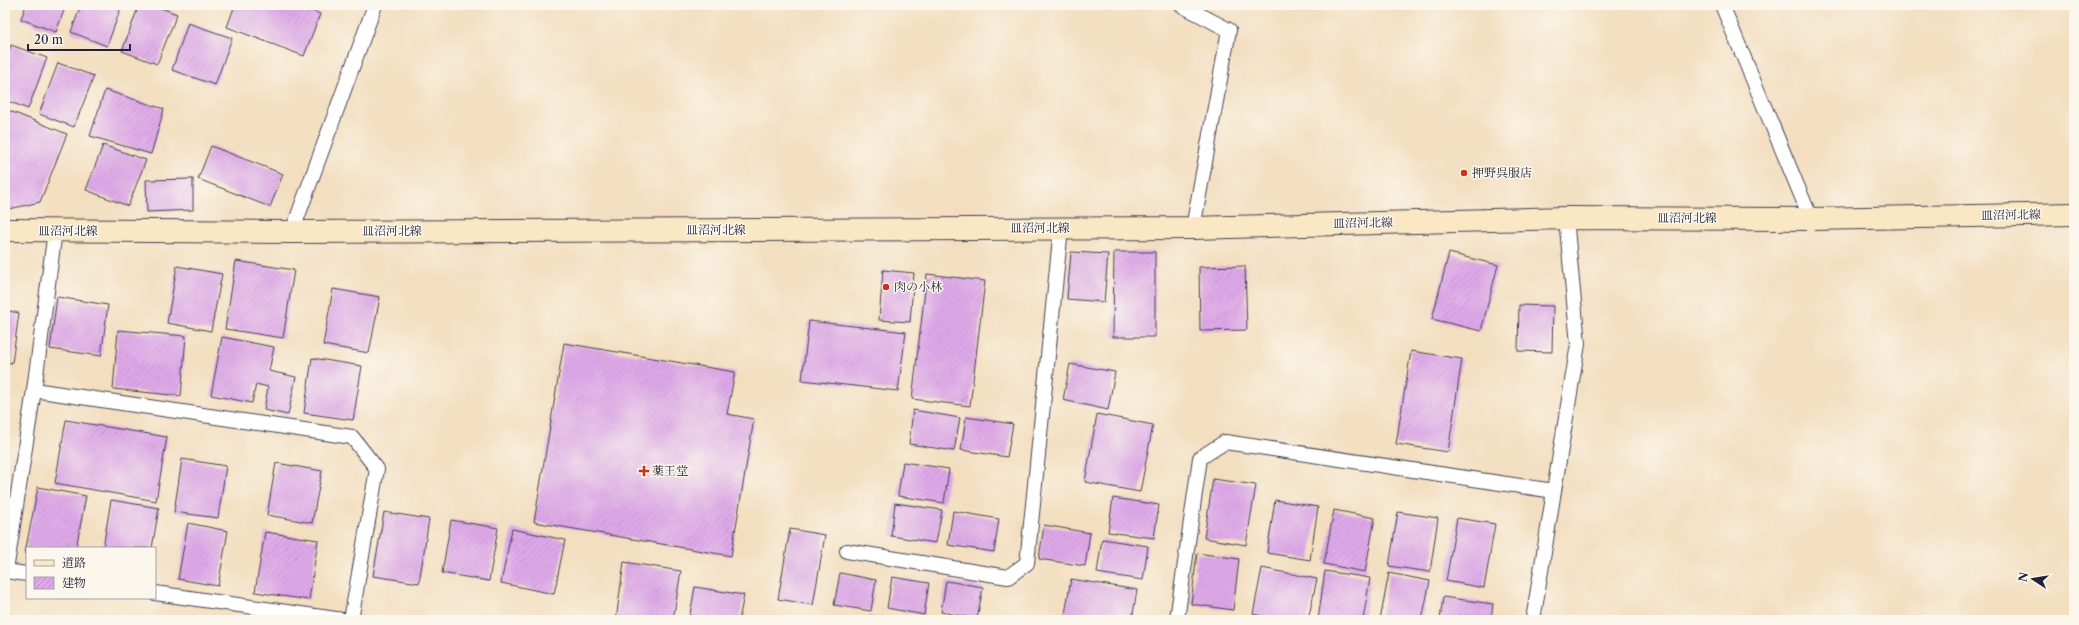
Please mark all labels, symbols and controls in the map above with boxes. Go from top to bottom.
scale bar [28,26,130,52]
text: 20 m [34,32,63,47]
place label: 押野呉服店 [1472,165,1532,180]
marker: 押野呉服店 [1459,168,1469,178]
street label: 皿沼河北線 [1981,206,2041,223]
street label: 皿沼河北線 [1657,210,1717,225]
street label: 皿沼河北線 [1333,214,1393,231]
street label: 皿沼河北線 [1010,220,1070,235]
street label: 皿沼河北線 [686,222,746,237]
street label: 皿沼河北線 [38,223,98,238]
street label: 皿沼河北線 [362,223,422,238]
place label: 肉の小林 [894,279,943,294]
marker: 肉の小林 [881,282,891,292]
place label: 薬王堂 [652,463,688,478]
marker: 薬王堂 [639,466,649,476]
legend [26,547,156,599]
text: 道路 [62,555,86,570]
north arrow [2013,559,2053,599]
text: N [2015,570,2031,583]
text: 建物 [62,575,86,590]

